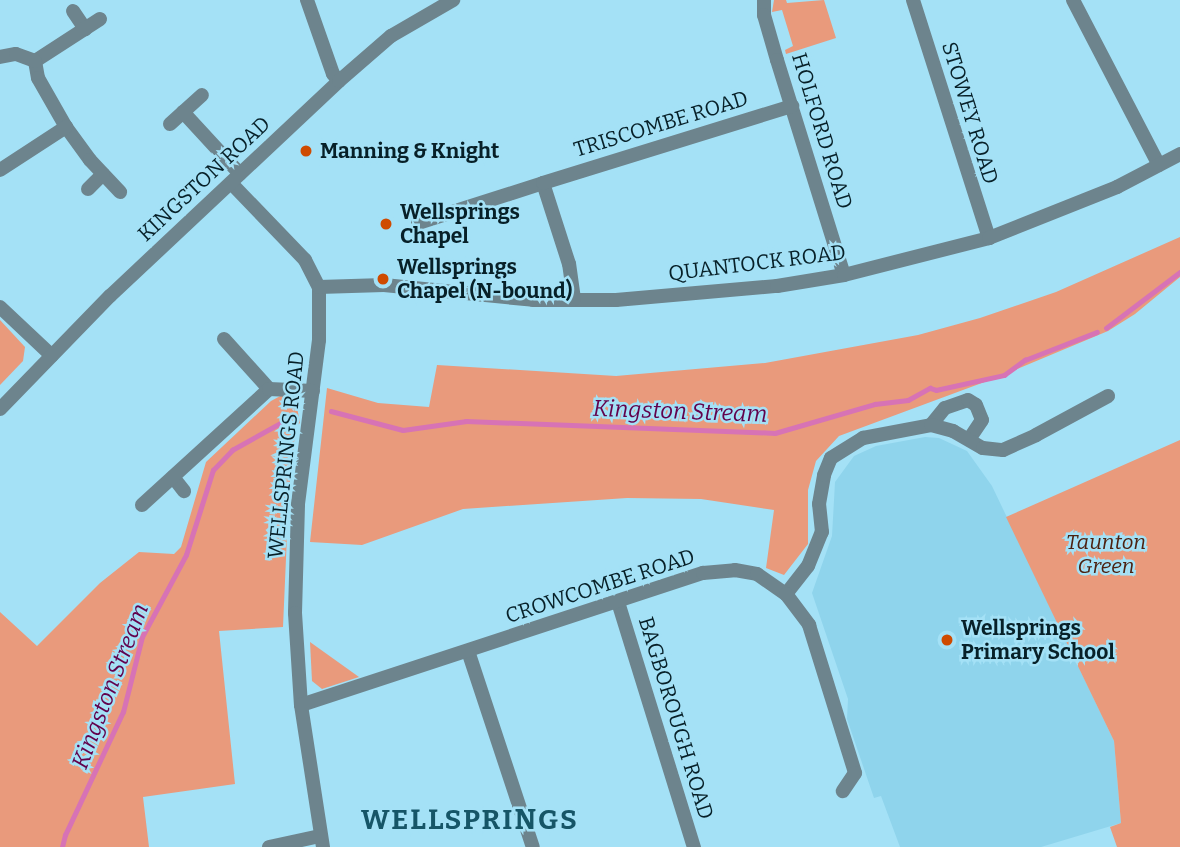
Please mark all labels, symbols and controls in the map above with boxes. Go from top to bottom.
street label: STOWEY ROAD [936,39,1004,187]
street label: HOLFORD ROAD [786,50,858,212]
street label: TRISCOMBE ROAD [571,86,751,162]
street label: KINGSTON ROAD [133,111,275,247]
place label: Manning & Knight [320,138,499,164]
marker: Manning & Knight [298,143,314,159]
place label: Wellsprings Chapel [400,199,520,249]
marker: Wellsprings Chapel [378,216,394,232]
street label: QUANTOCK ROAD [667,240,847,286]
place label: Wellsprings Chapel (N-bound) [397,254,572,304]
marker: Wellsprings Chapel (N-bound) [375,271,391,287]
street label: WELLSPRINGS ROAD [263,350,309,560]
water label: Kingston Stream [592,394,768,428]
park label: Taunton Green [1066,529,1146,579]
street label: CROWCOMBE ROAD [502,543,698,629]
water label: Kingston Stream [66,599,154,773]
street label: BAGBOROUGH ROAD [633,614,719,822]
place label: Wellsprings Primary School [961,615,1115,665]
marker: Wellsprings Primary School [939,632,955,648]
district label: WELLSPRINGS [362,803,578,837]

